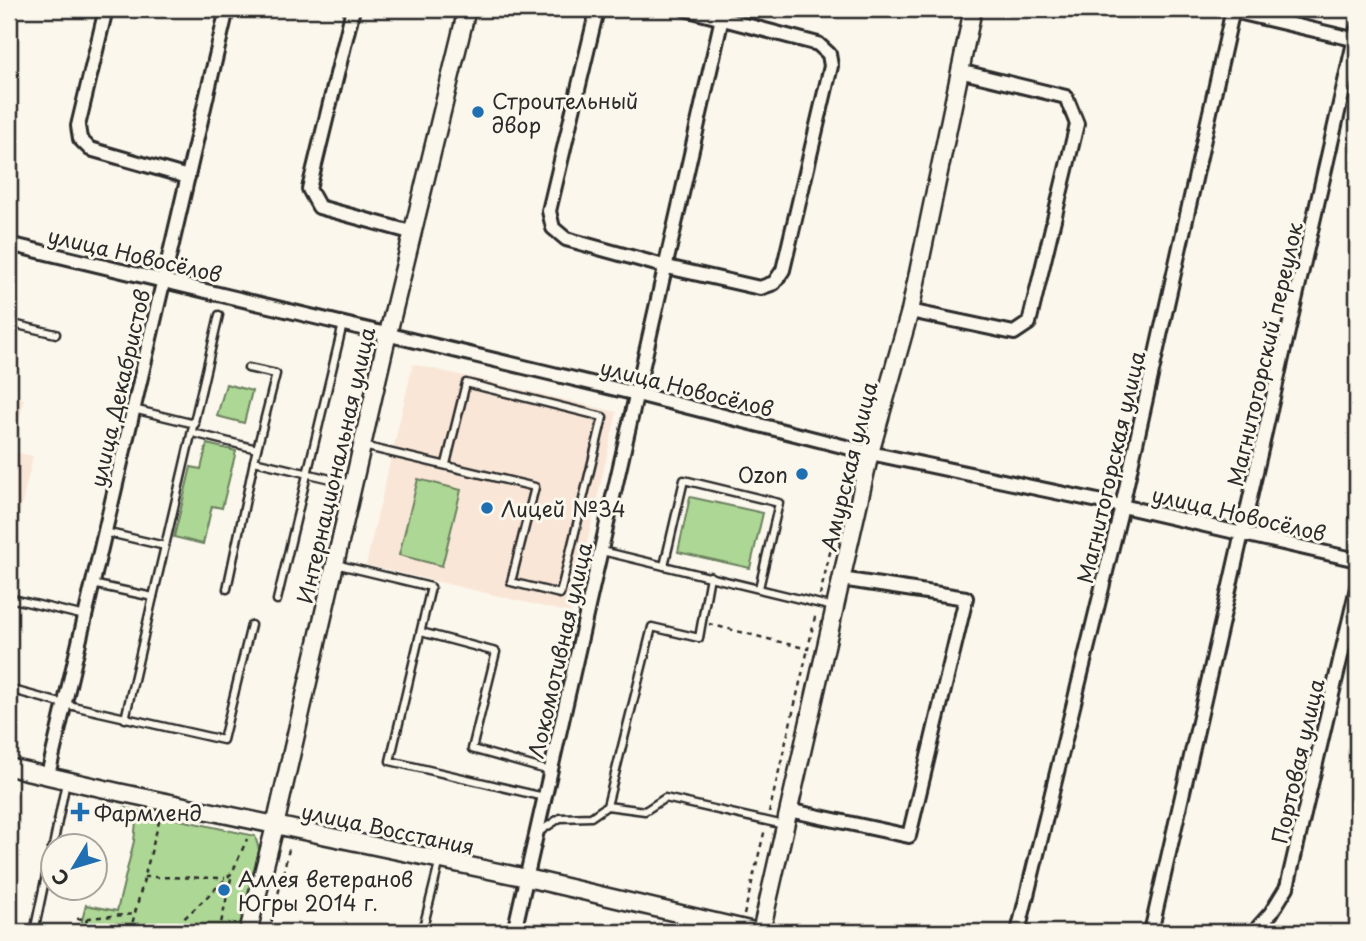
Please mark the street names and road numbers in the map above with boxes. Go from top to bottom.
street label: улица Новосёлов [45,218,225,290]
street label: Магнитогорский переулок [1218,218,1310,489]
street label: улица Декабристов [81,286,157,490]
street label: Интернациональная улица [288,323,383,606]
street label: Магнитогорская улица [1068,347,1153,586]
street label: улица Новосёлов [597,350,777,424]
street label: Амурская улица [811,377,885,554]
street label: улица Новосёлов [1149,477,1329,549]
street label: Локомотивная улица [519,538,600,761]
street label: Портовая улица [1262,675,1332,847]
street label: улица Восстания [298,794,478,862]

